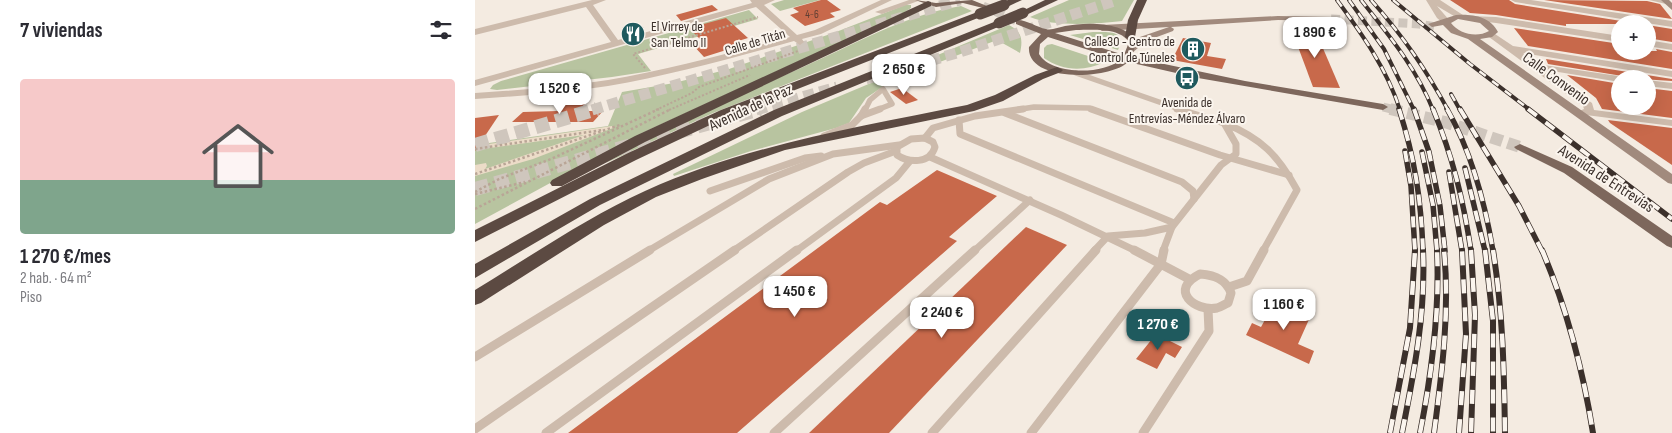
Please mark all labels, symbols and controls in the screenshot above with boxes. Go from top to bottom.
house number: 4-6 [805,8,819,21]
map controls [1611,15,1656,115]
button: + [1611,15,1656,60]
icon: filters [427,16,455,44]
pin: 1 890 € [1269,17,1361,59]
text: 7 viviendas [20,18,103,43]
place label: El Virrey de San Telmo II [651,18,706,51]
restaurant icon: El Virrey de San Telmo II [620,21,646,47]
text: 1 890 € [1294,23,1336,42]
street label: Calle de Titán [723,25,787,59]
place label: Calle30 - Centro de Control de Túneles [1085,33,1175,66]
building icon: Calle30 - Centro de Control de Túneles [1180,36,1206,62]
street label: Calle Convenio [1519,48,1593,110]
pin: 2 650 € [858,54,950,96]
text: 2 650 € [883,60,925,79]
bus stop icon: Avenida de Entrevías-Méndez Álvaro [1174,65,1200,91]
button: − [1611,70,1656,115]
pin: 1 520 € [514,72,606,115]
text: 1 520 € [539,79,581,98]
street label: Avenida de la Paz [705,80,796,136]
place label: Avenida de Entrevías-Méndez Álvaro [1129,94,1246,127]
icon: home [193,111,283,201]
street label: Avenida de Entrevías [1554,140,1658,217]
text: 1 270 €/mes [20,244,111,269]
text: 2 hab. · 64 m² [20,269,92,288]
pin: 1 450 € [749,276,841,318]
text: 1 450 € [774,282,816,301]
text: Piso [20,288,42,307]
pin: 1 160 € [1238,288,1330,331]
text: 1 160 € [1264,295,1304,314]
pin: 2 240 € [896,296,988,339]
text: 2 240 € [921,303,963,322]
pin: 1 270 € [1112,308,1204,351]
text: 1 270 € [1138,315,1179,334]

